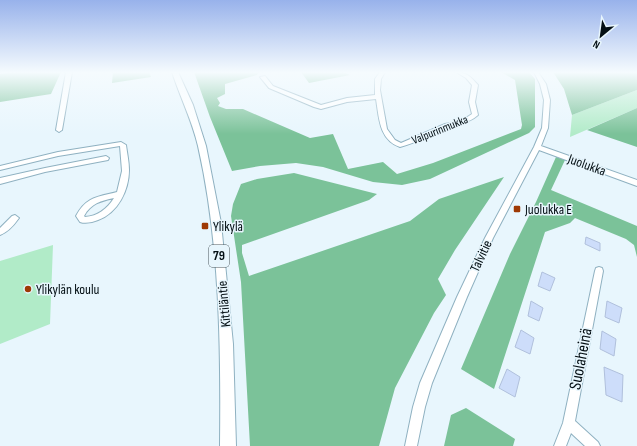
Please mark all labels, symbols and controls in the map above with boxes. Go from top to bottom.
north arrow [581,16,621,56]
text: N [591,37,602,51]
street label: Valpurinmukka [410,112,471,148]
street label: Juolukka [565,150,608,180]
place label: Juolukka E [524,201,572,218]
marker: Juolukka E [512,204,522,214]
place label: Ylikylä [213,218,243,235]
marker: Ylikylä [200,221,210,231]
street label: Talvitie [466,237,496,275]
road number: 79 [209,245,229,267]
street label: Kittiläntie [213,280,235,328]
place label: Ylikylän koulu [36,281,100,298]
marker: Ylikylän koulu [23,284,33,294]
street label: Suolaheinä [565,327,597,391]

